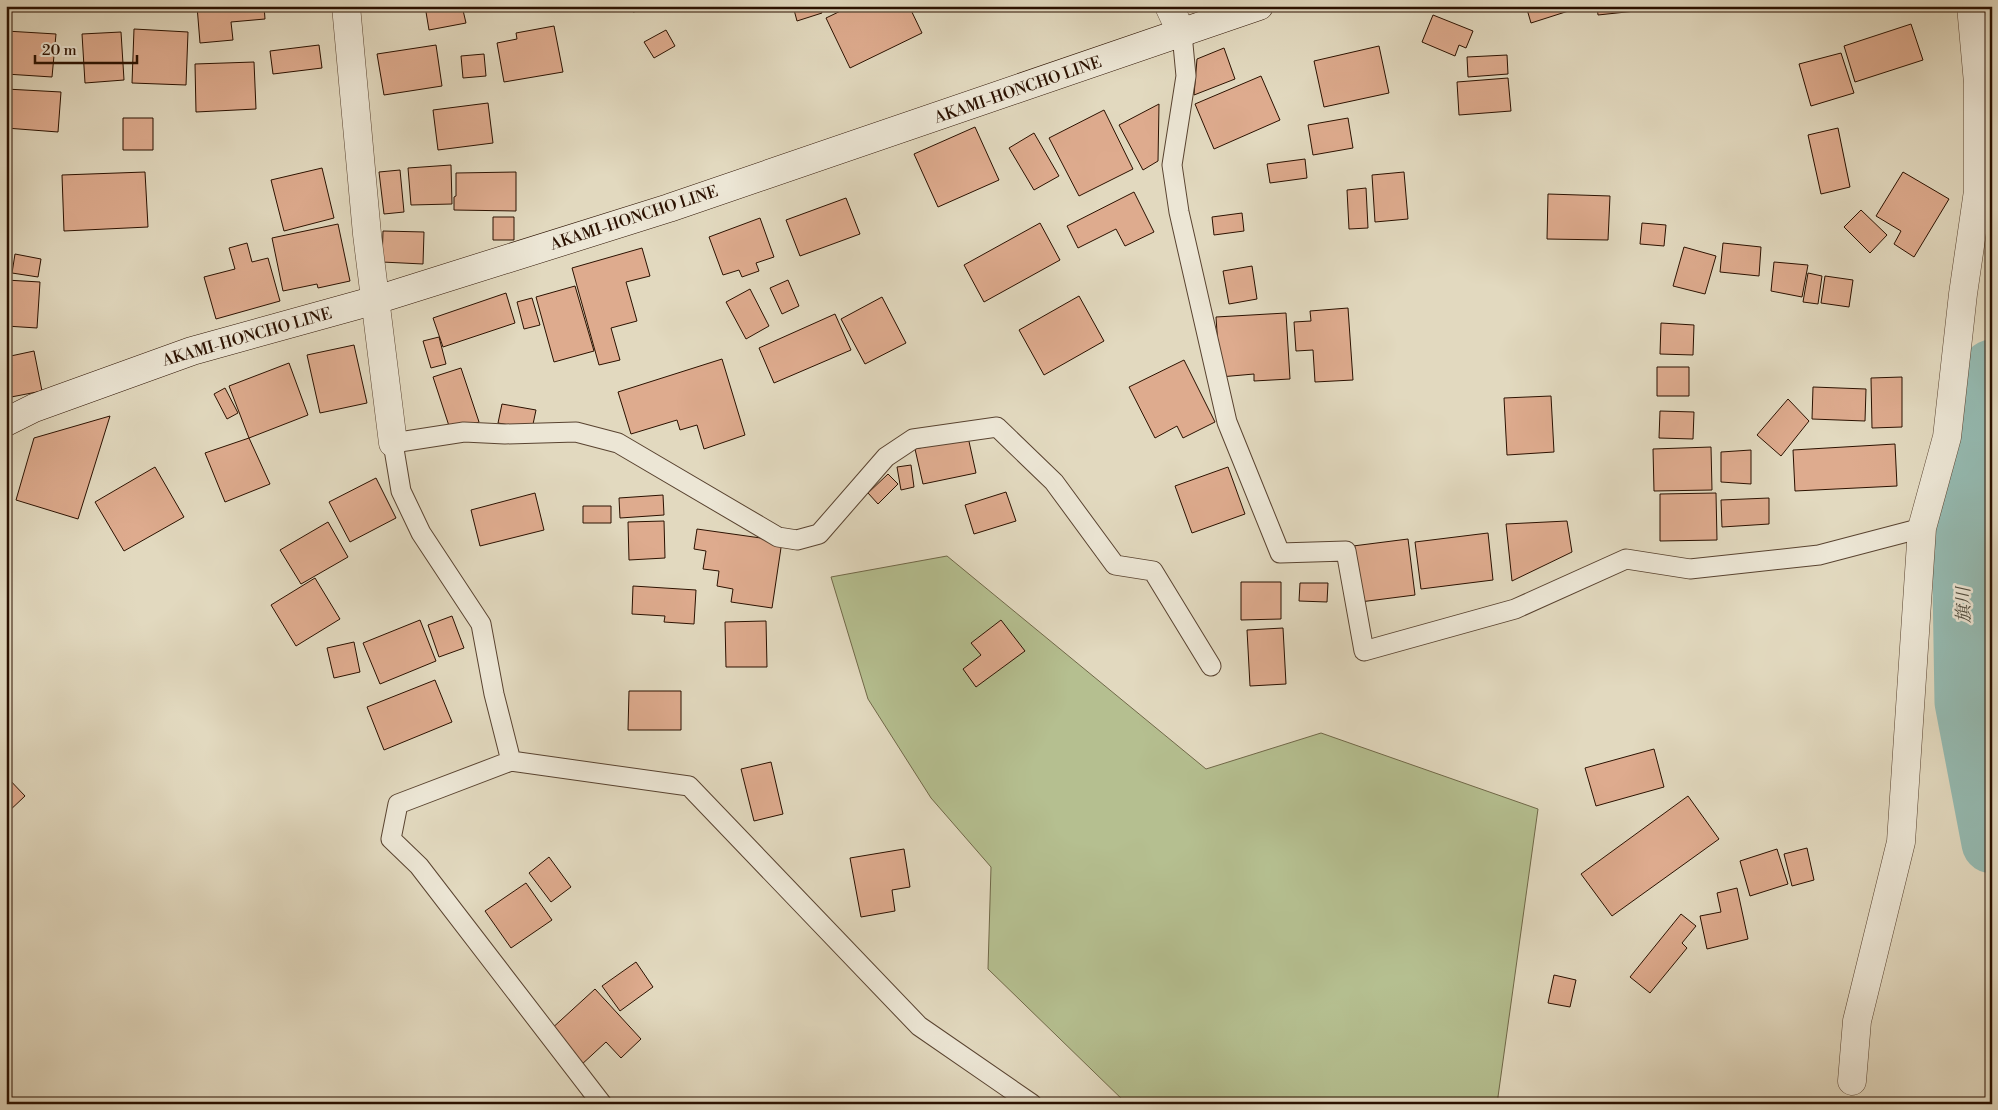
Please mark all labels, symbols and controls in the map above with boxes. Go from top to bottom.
scale bar [35,32,138,64]
text: 20 m [42,41,77,60]
street label: AKAMI-HONCHO LINE [931,52,1104,128]
street label: AKAMI-HONCHO LINE [546,181,721,255]
street label: AKAMI-HONCHO LINE [159,303,334,371]
water label: 旗川 [1952,585,1976,623]

